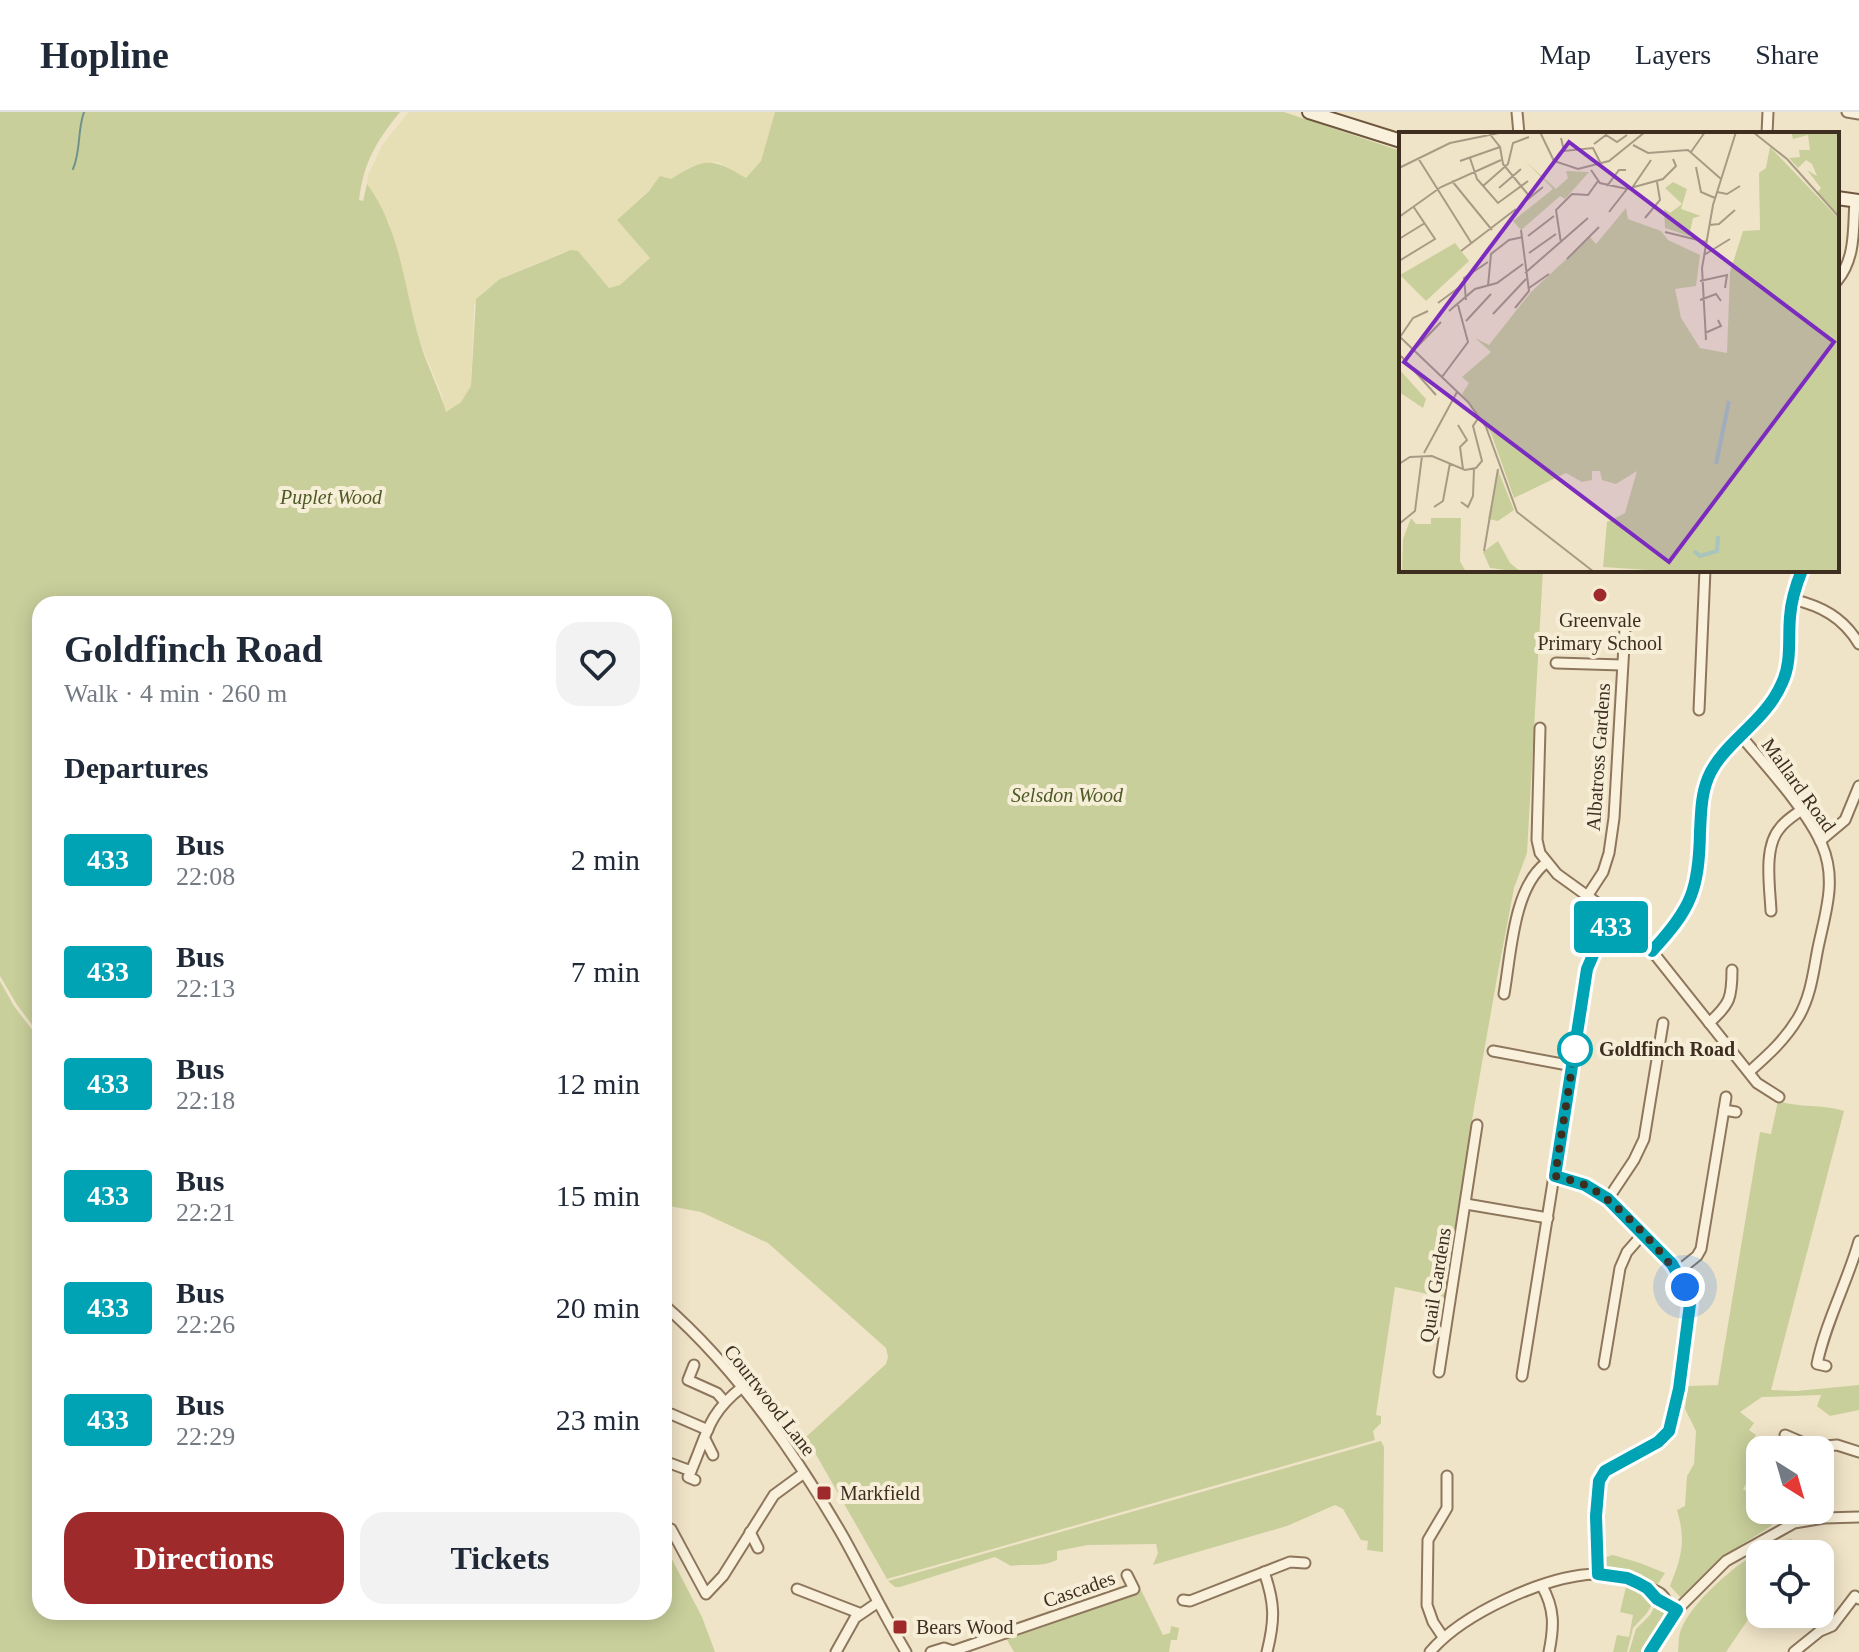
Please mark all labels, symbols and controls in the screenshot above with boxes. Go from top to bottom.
text: Hopline [40,34,169,76]
text: Map [1540,39,1591,70]
text: Layers [1635,39,1711,70]
text: Share [1755,39,1819,70]
inset map [1399,132,1839,572]
park label: Puplet Wood [279,486,383,509]
marker: Greenvale Primary School [1591,586,1609,604]
place label: Greenvale Primary School [1538,609,1663,655]
button: heart [556,622,640,706]
text: Goldfinch Road [64,628,323,670]
text: Walk · 4 min · 260 m [64,679,287,708]
street label: Albatross Gardens [1582,682,1614,832]
street label: Mallard Road [1758,734,1840,836]
text: Departures [64,751,208,784]
park label: Selsdon Wood [1011,784,1124,806]
text: Bus [176,828,224,861]
text: 2 min [571,843,640,876]
text: 433 [87,844,129,875]
text: 22:08 [176,862,235,891]
line badge: 433 [1565,901,1657,953]
text: 433 [1590,911,1632,942]
text: Bus [176,940,224,973]
text: 7 min [571,955,640,988]
text: 433 [87,956,129,987]
text: 22:13 [176,974,235,1003]
marker: Goldfinch Road [1558,1032,1592,1066]
place label: Goldfinch Road [1599,1038,1735,1060]
text: Bus [176,1052,224,1085]
text: 12 min [556,1067,640,1100]
text: 433 [87,1068,129,1099]
text: 22:18 [176,1086,235,1115]
text: Bus [176,1164,224,1197]
text: 15 min [556,1179,640,1212]
text: 433 [87,1180,129,1211]
text: 22:21 [176,1198,235,1227]
street label: Quail Gardens [1415,1226,1455,1344]
your location [1665,1267,1705,1307]
text: Bus [176,1276,224,1309]
text: 20 min [556,1291,640,1324]
text: 433 [87,1292,129,1323]
text: 22:26 [176,1310,235,1339]
street label: Courtwood Lane [720,1340,820,1460]
text: Bus [176,1388,224,1421]
text: 23 min [556,1403,640,1436]
text: 433 [87,1404,129,1435]
text: 22:29 [176,1422,235,1451]
north arrow [1746,1436,1834,1524]
map controls [1746,1436,1834,1628]
place label: Markfield [840,1482,920,1504]
marker: Markfield [815,1484,833,1502]
button: Directions [64,1512,344,1604]
button: Tickets [360,1512,640,1604]
button: locate [1746,1540,1834,1628]
street label: Cascades [1040,1566,1118,1612]
place label: Bears Wood [916,1616,1013,1638]
marker: Bears Wood [891,1618,909,1636]

